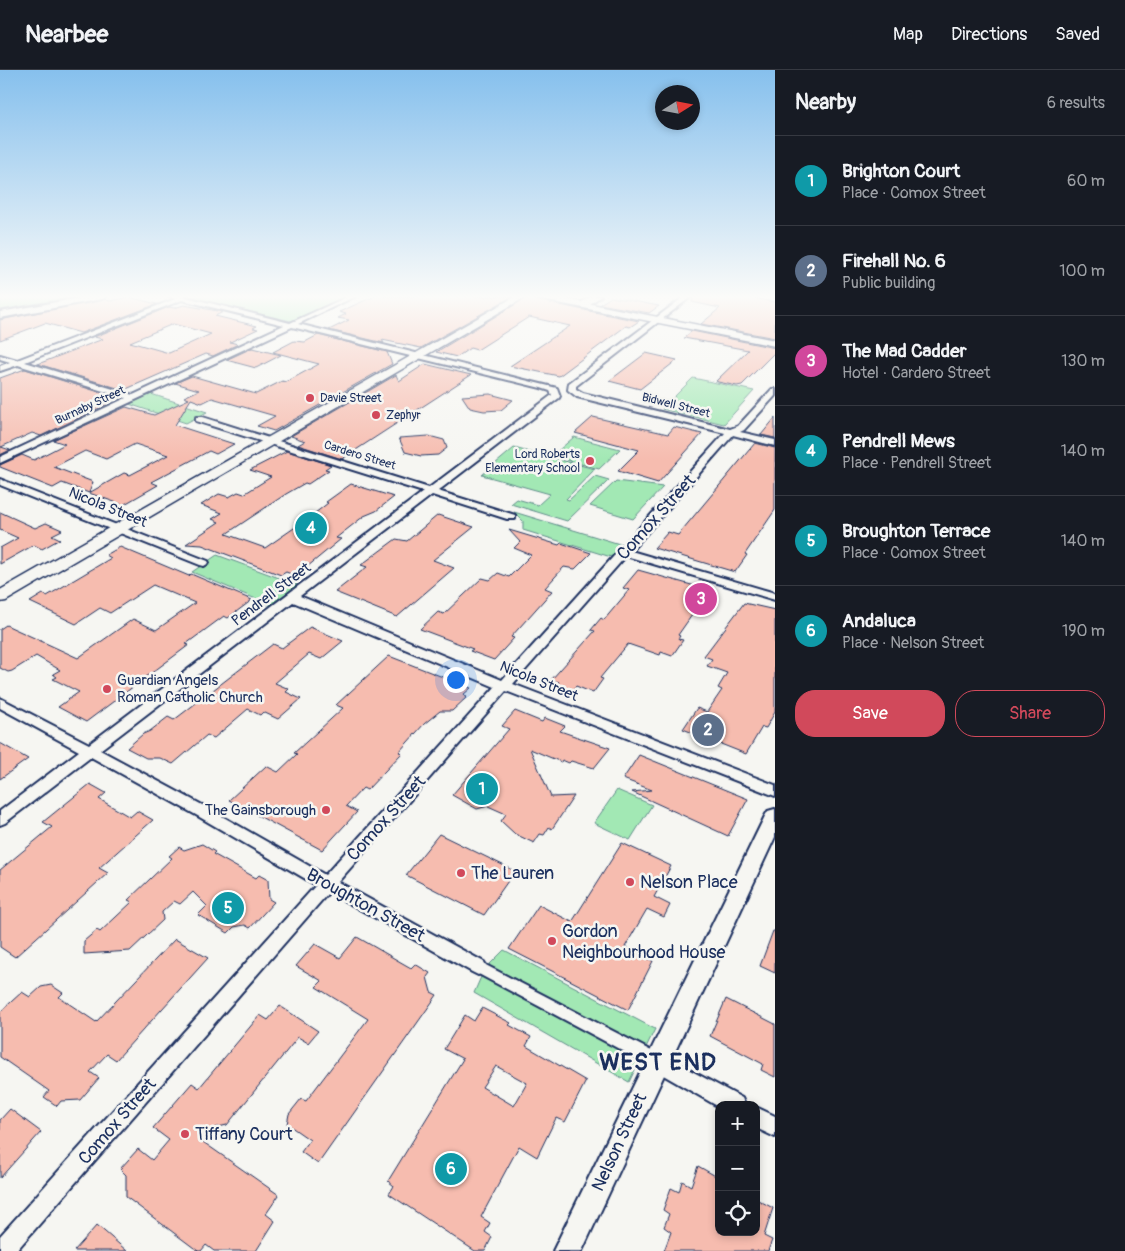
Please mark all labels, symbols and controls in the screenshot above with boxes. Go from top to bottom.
text: Nearbee [25,20,108,49]
text: Map [893,23,923,46]
text: Directions [951,23,1027,46]
text: Saved [1055,23,1100,46]
north arrow [655,85,700,130]
text: Nearby [795,89,856,116]
text: 6 results [1047,93,1105,113]
text: Brighton Court [842,159,960,183]
text: 1 [808,171,814,191]
text: 60 m [1067,171,1105,191]
text: Place · Comox Street [842,183,986,203]
text: Firehall No. 6 [842,249,946,273]
text: 2 [807,261,815,281]
text: 100 m [1059,261,1105,281]
text: Public building [842,273,935,293]
text: The Mad Cadder [842,339,966,363]
text: 3 [807,351,815,371]
text: 130 m [1061,351,1105,371]
text: Hotel · Cardero Street [842,363,990,383]
street label: Burnaby Street [53,383,128,428]
street label: Bidwell Street [640,390,712,421]
place label: Davie Street [320,391,382,406]
marker: Davie Street [304,392,316,404]
place label: Zephyr [386,408,422,423]
marker: Zephyr [370,409,382,421]
text: Pendrell Mews [842,429,955,453]
street label: Cardero Street [322,437,398,474]
text: 4 [806,441,816,461]
text: 140 m [1061,441,1105,461]
place label: Lord Roberts Elementary School [485,447,581,476]
text: Place · Pendrell Street [842,453,991,473]
marker: Lord Roberts Elementary School [584,455,596,467]
street label: Comox Street [612,469,701,565]
street label: Nicola Street [66,483,151,532]
pin: 4 [295,509,327,547]
text: Broughton Terrace [842,519,990,543]
text: 5 [807,531,815,551]
text: 140 m [1061,531,1105,551]
text: Place · Comox Street [842,543,986,563]
street label: Pendrell Street [228,558,316,630]
pin: 3 [685,580,717,618]
text: Andaluca [842,609,916,633]
text: 6 [806,621,816,641]
text: 190 m [1062,621,1105,641]
text: Place · Nelson Street [842,633,984,653]
street label: Nicola Street [497,657,582,706]
your location [443,667,469,693]
place label: Guardian Angels Roman Catholic Church [117,671,263,707]
marker: Guardian Angels Roman Catholic Church [101,683,113,695]
button: Save [795,690,945,737]
button: Share [955,690,1105,737]
pin: 2 [692,711,724,749]
street label: Comox Street [342,770,431,866]
pin: 1 [466,770,498,808]
place label: The Gainsborough [205,801,316,820]
marker: The Gainsborough [320,804,332,816]
place label: The Lauren [471,862,554,885]
street label: Broughton Street [302,863,430,948]
marker: The Lauren [455,867,467,879]
place label: Nelson Place [640,871,738,894]
marker: Nelson Place [624,876,636,888]
pin: 5 [212,889,244,927]
place label: Gordon Neighbourhood House [562,920,726,964]
marker: Gordon Neighbourhood House [546,935,558,947]
district label: WEST END [599,1048,717,1077]
street label: Comox Street [73,1073,162,1169]
street label: Nelson Street [587,1089,653,1195]
map controls [715,1101,760,1236]
button: + [715,1101,760,1146]
place label: Tiffany Court [195,1123,293,1146]
marker: Tiffany Court [179,1128,191,1140]
button: − [715,1146,760,1191]
pin: 6 [435,1150,467,1188]
button: locate [715,1191,760,1236]

